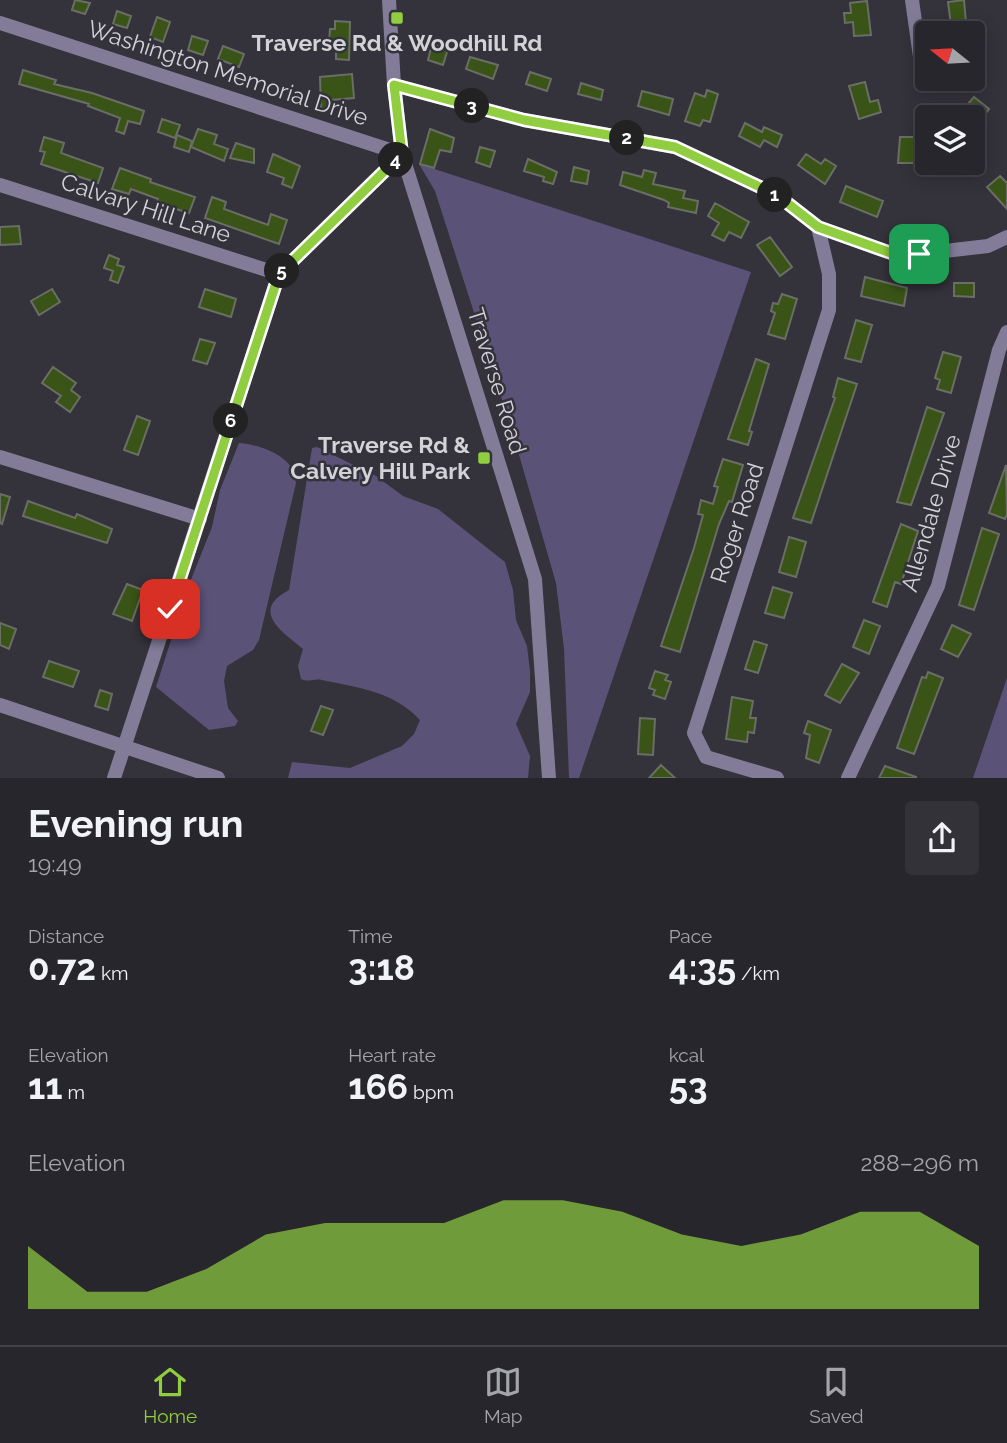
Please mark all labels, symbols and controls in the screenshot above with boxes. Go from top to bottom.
marker: Traverse Rd & Woodhill Rd [389,10,405,26]
street label: Washington Memorial Drive [85,14,372,131]
north arrow [915,21,985,91]
map controls [915,21,985,175]
place label: Traverse Rd & Woodhill Rd [252,29,542,56]
pin: 3 [454,88,490,124]
text: 3 [466,94,477,116]
button: layers [915,105,985,175]
pin: 2 [610,120,644,156]
text: 2 [621,126,632,148]
pin: 4 [378,142,414,178]
text: 4 [390,148,401,170]
street label: Calvary Hill Lane [58,167,234,248]
pin: 1 [758,178,792,212]
text: 1 [770,183,779,205]
pin [889,224,949,284]
icon: arrive [900,235,938,273]
pin: 5 [264,254,300,288]
text: 5 [276,259,287,281]
street label: Traverse Road [462,305,532,457]
pin: 6 [214,404,248,438]
text: 6 [225,409,236,431]
place label: Traverse Rd & Calvery Hill Park [290,431,471,484]
street label: Allendale Drive [895,431,966,595]
marker: Traverse Rd & Calvery Hill Park [476,450,492,466]
street label: Roger Road [704,459,769,586]
pin [140,579,200,639]
icon: check [151,590,189,628]
text: Evening run [28,801,243,846]
button: share [905,801,979,875]
text: 19:49 [28,850,82,877]
text: Distance [28,925,104,947]
text: Time [348,925,393,947]
text: Pace [669,925,712,947]
text: 0.72 [28,947,96,988]
text: 3:18 [348,947,415,988]
text: 4:35 [669,947,736,988]
text: km [96,962,128,984]
text: /km [736,962,780,984]
text: Elevation [28,1044,109,1066]
text: Heart rate [348,1044,436,1066]
text: kcal [669,1044,704,1066]
text: 11 [28,1066,63,1107]
text: 166 [348,1066,408,1107]
text: 53 [669,1066,708,1107]
text: m [63,1081,85,1103]
text: bpm [408,1081,454,1103]
text: Elevation [28,1149,126,1176]
text: 288–296 m [860,1149,979,1176]
tab: Home [143,1363,197,1427]
tab: Map [484,1363,523,1427]
tab: Saved [809,1363,864,1427]

